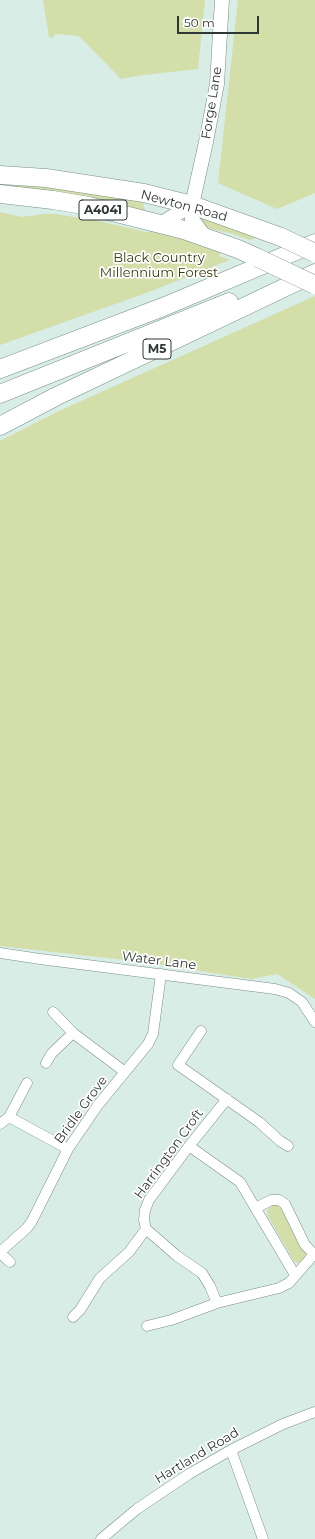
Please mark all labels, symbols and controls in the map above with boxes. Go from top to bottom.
scale bar [179,8,261,34]
text: 50 m [184,15,215,30]
street label: Forge Lane [199,66,225,140]
street label: Newton Road [139,187,229,225]
road number: A4041 [79,200,127,220]
park label: Black Country Millennium Forest [100,250,218,281]
road number: M5 [143,339,171,359]
street label: Water Lane [121,949,197,973]
street label: Bridle Grove [51,1073,111,1147]
street label: Harrington Croft [131,1106,207,1202]
street label: Hartland Road [152,1425,242,1487]

